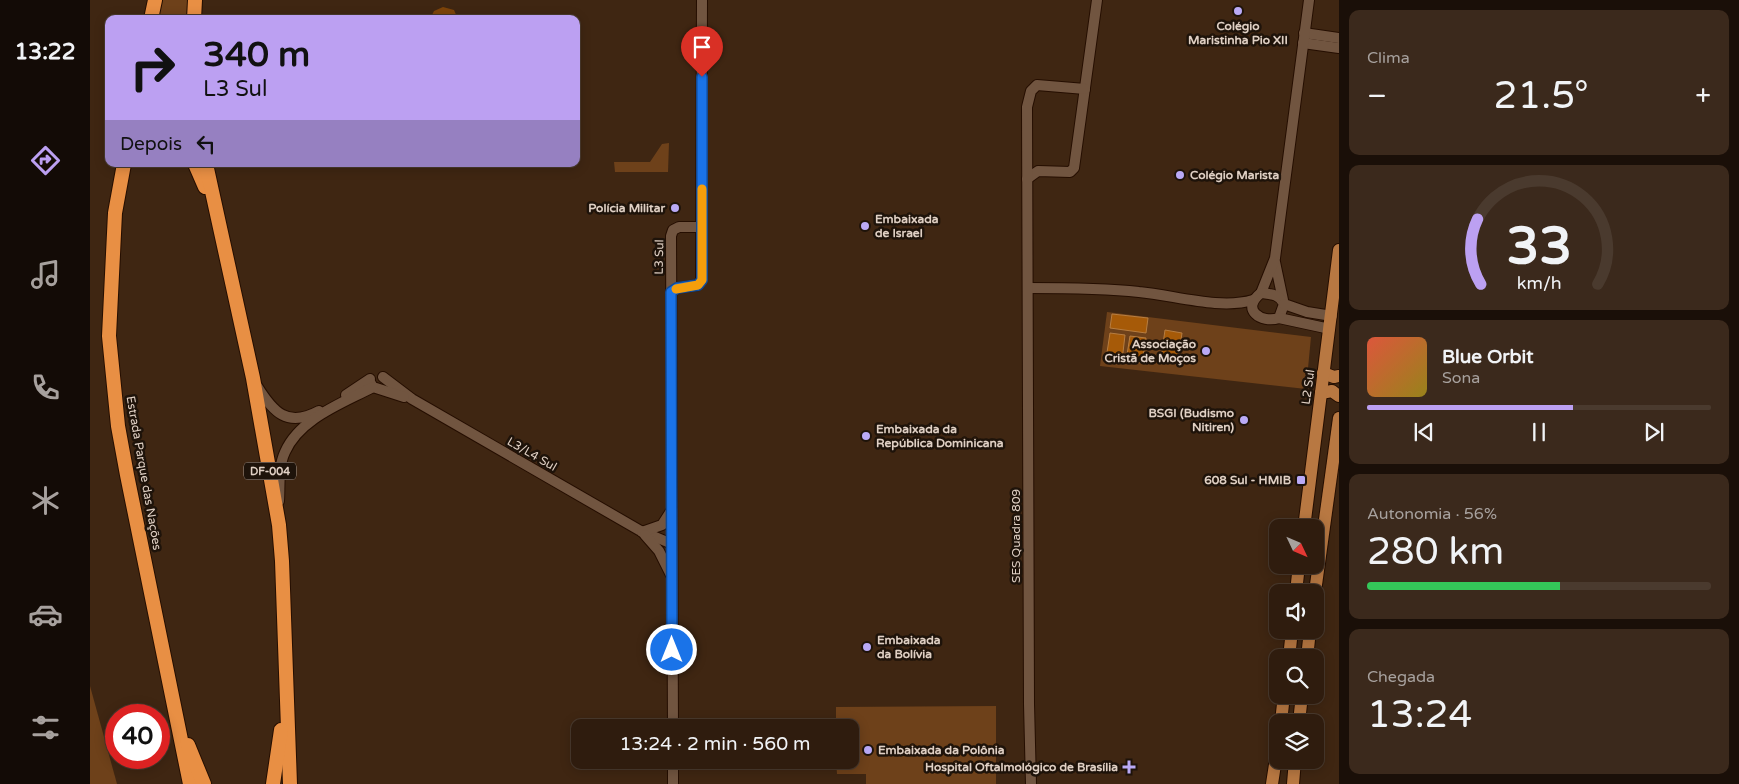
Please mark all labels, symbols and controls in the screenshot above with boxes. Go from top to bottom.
marker: Colégio Maristinha Pio XII [1232,5,1244,17]
place label: Colégio Maristinha Pio XII [1188,19,1288,47]
pin [681,26,723,77]
icon: arrive [688,33,716,61]
text: 340 m [203,34,310,76]
icon: right [120,35,185,100]
text: 13:22 [15,39,75,65]
text: Clima [1367,48,1410,68]
text: 21.5° [1494,73,1589,119]
text: L3 Sul [203,76,267,102]
text: − [1367,79,1387,113]
text: + [1695,79,1711,113]
icon: left [192,130,220,158]
text: Depois [120,133,182,155]
icon: directions [28,143,63,178]
place label: Colégio Marista [1190,168,1279,183]
marker: Colégio Marista [1174,169,1186,181]
place label: Polícia Militar [588,201,665,215]
marker: Polícia Militar [669,202,681,214]
place label: Embaixada de Israel [875,212,939,240]
text: 33 [1506,215,1572,278]
marker: Embaixada de Israel [859,220,871,232]
street label: L3 Sul [652,239,666,275]
icon: music [28,257,63,292]
text: km/h [1517,273,1561,294]
place label: Associação Cristã de Moços [1104,337,1196,366]
marker: Associação Cristã de Moços [1200,345,1212,357]
text: Blue Orbit [1442,346,1534,368]
text: Sona [1442,368,1480,388]
street label: L2 Sul [1299,369,1317,405]
icon: phone [28,370,63,405]
street label: Estrada Parque das Nações [124,395,164,551]
place label: BSGI (Budismo Nitiren) [1149,406,1234,434]
marker: BSGI (Budismo Nitiren) [1238,414,1250,426]
icon: previous [1410,418,1438,446]
icon: pause [1525,418,1553,446]
icon: next [1640,418,1668,446]
place label: Embaixada da República Dominicana [876,422,1004,451]
marker: Embaixada da República Dominicana [860,430,872,442]
street label: L3/L4 Sul [505,434,559,474]
road number: DF-004 [244,462,296,480]
place label: 608 Sul - HMIB [1204,473,1291,487]
marker: 608 Sul - HMIB [1295,474,1307,486]
icon: climate [28,483,63,518]
street label: SES Quadra 809 [1009,489,1023,583]
text: Autonomia · 56% [1367,504,1497,524]
north arrow [1269,519,1324,574]
map controls [1269,519,1324,769]
text: 280 km [1367,529,1504,575]
button: sound [1269,584,1324,639]
icon: car [28,597,63,632]
position arrow [645,623,697,675]
place label: Embaixada da Bolívia [877,633,941,661]
marker: Embaixada da Bolívia [861,641,873,653]
button: search [1269,649,1324,704]
text: Chegada [1367,667,1435,687]
text: 13:24 [1367,692,1472,738]
speed limit sign: 40 [105,704,170,769]
icon: filters [28,710,63,745]
button: layers [1269,714,1324,769]
text: 13:24 · 2 min · 560 m [619,733,811,755]
place label: Embaixada da Polônia [878,743,1005,757]
marker: Embaixada da Polônia [862,744,874,756]
place label: Hospital Oftalmológico de Brasília [925,760,1118,775]
marker: Hospital Oftalmológico de Brasília [1122,760,1136,774]

